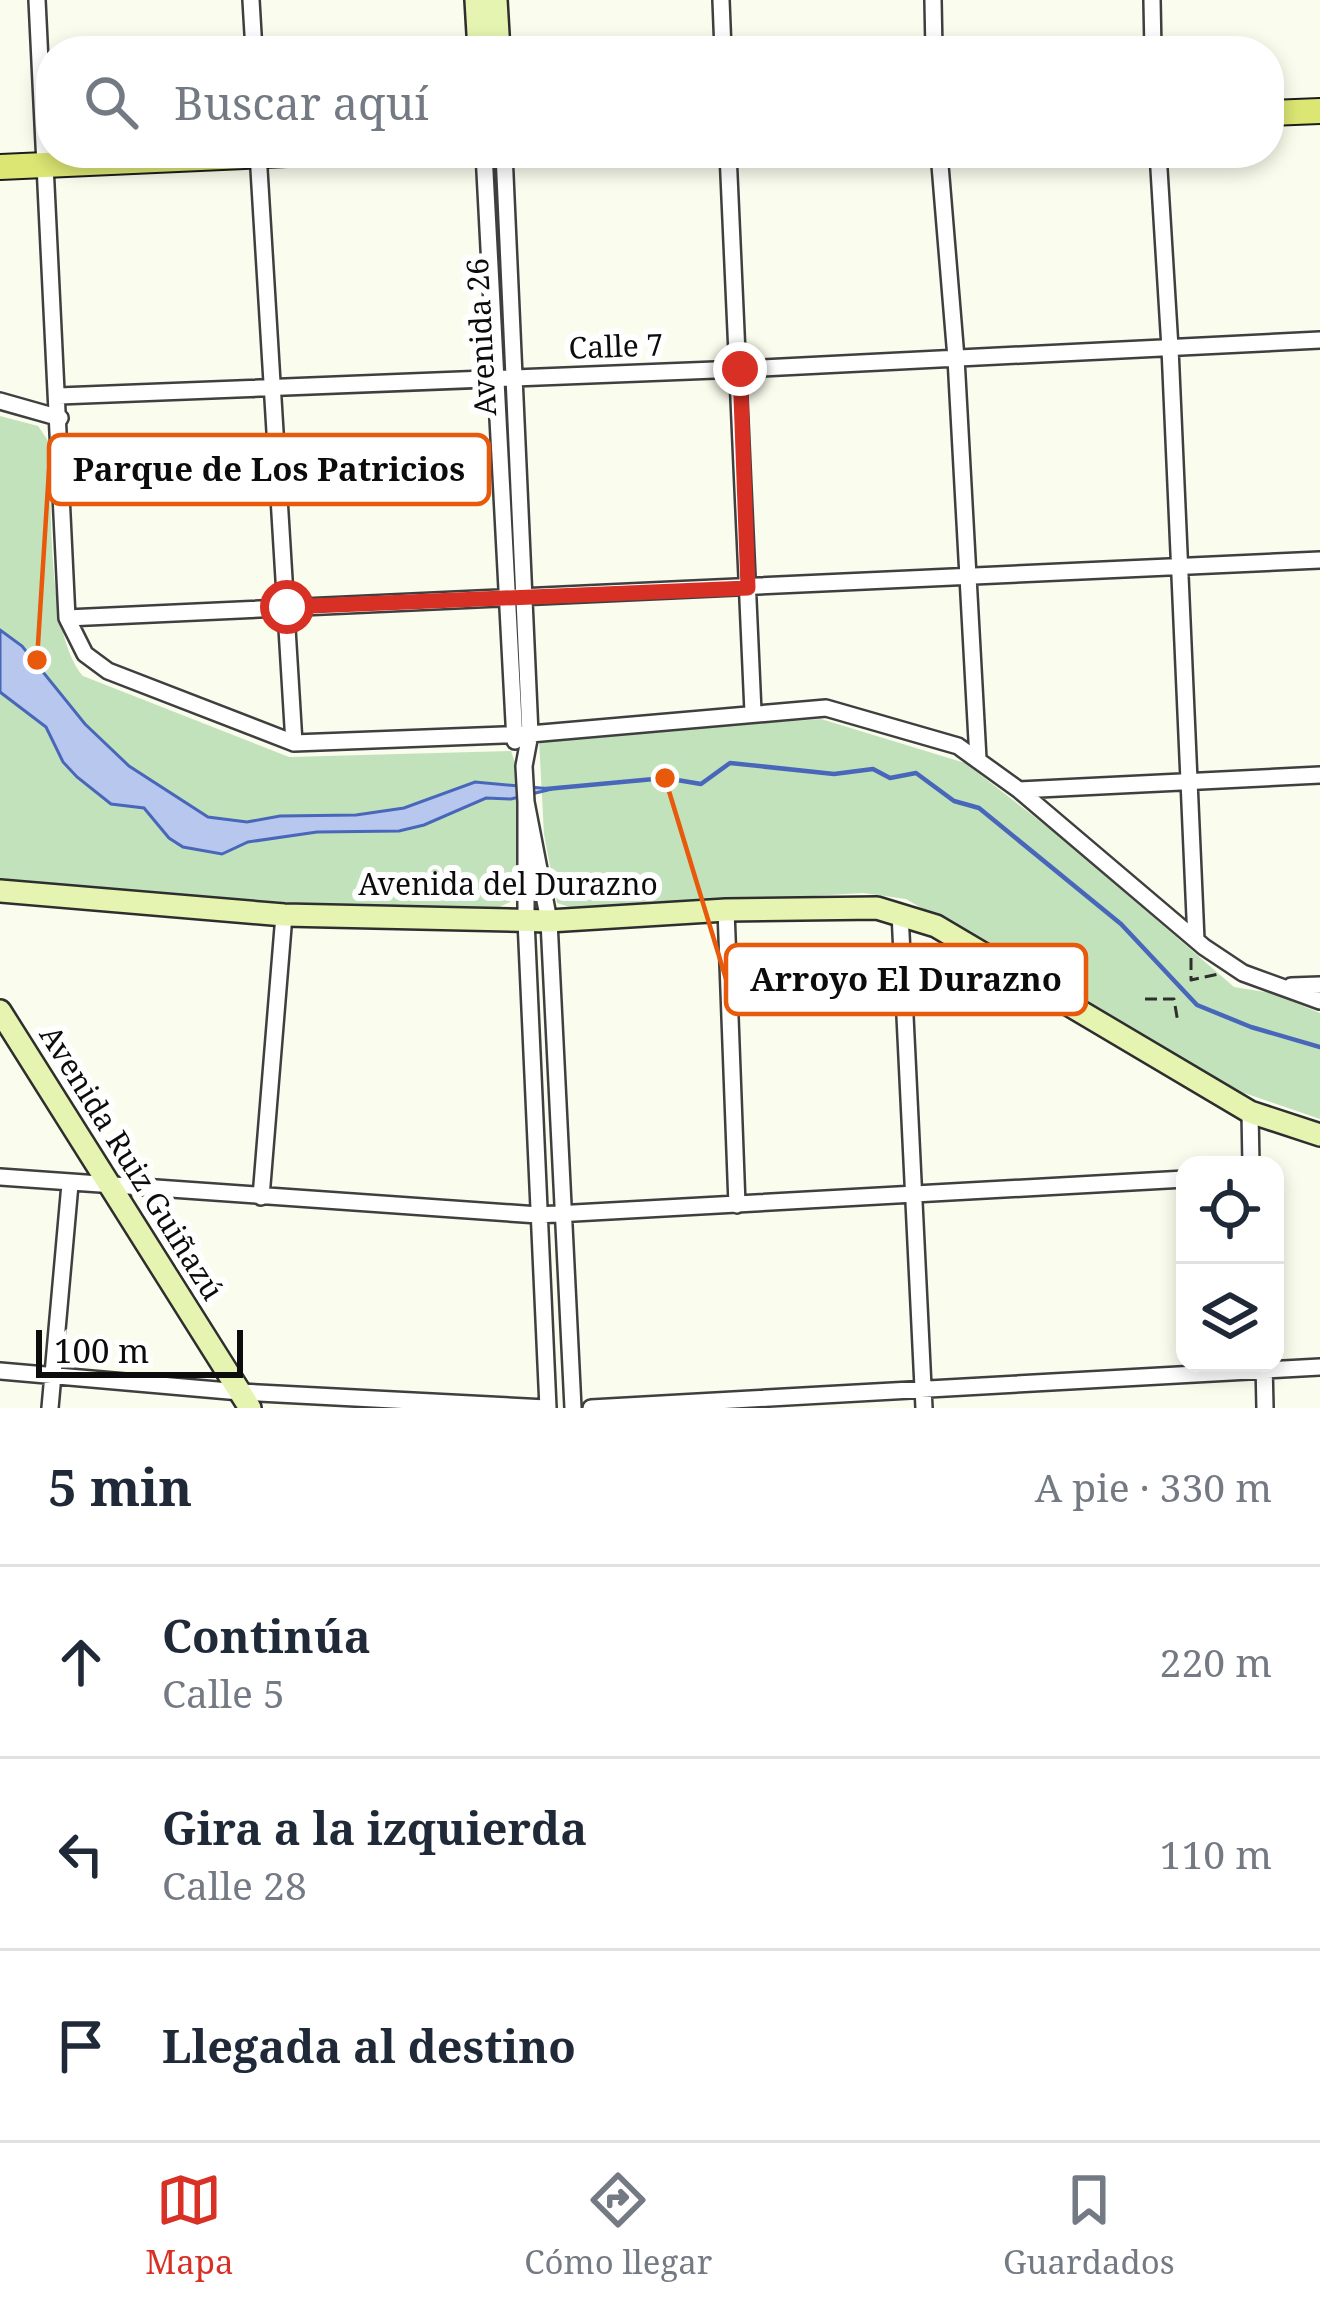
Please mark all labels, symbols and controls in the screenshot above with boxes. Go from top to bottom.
search box [36,36,1284,168]
icon: search [78,69,144,135]
text: Buscar aquí [174,72,429,133]
street label: Avenida 26 [456,257,505,417]
street label: Calle 7 [568,323,664,368]
route end [713,342,767,396]
callout: Parque de Los Patricios [49,435,489,504]
text: Parque de Los Patricios [73,446,465,491]
route start [260,580,314,634]
street label: Avenida del Durazno [358,863,658,904]
callout: Arroyo El Durazno [726,945,1086,1014]
text: Arroyo El Durazno [750,956,1062,1001]
street label: Avenida Ruiz Guiñazú [31,1017,234,1307]
map controls [1176,1156,1284,1372]
button: locate [1176,1156,1284,1264]
button: layers [1176,1264,1284,1372]
scale bar [36,1324,243,1377]
text: 100 m [54,1328,149,1373]
text: 5 min [48,1451,192,1521]
text: A pie · 330 m [1035,1460,1272,1513]
text: Continúa [162,1605,371,1666]
icon: ahead [48,1629,114,1695]
text: 220 m [1160,1635,1272,1688]
text: Calle 5 [162,1666,285,1719]
text: Gira a la izquierda [162,1797,587,1858]
icon: left [48,1821,114,1887]
text: 110 m [1160,1827,1272,1880]
text: Calle 28 [162,1858,307,1911]
icon: arrive [48,2013,114,2079]
text: Llegada al destino [162,2015,576,2076]
tab: Mapa [145,2167,234,2284]
tab: Cómo llegar [524,2167,712,2284]
tab: Guardados [1003,2167,1175,2284]

